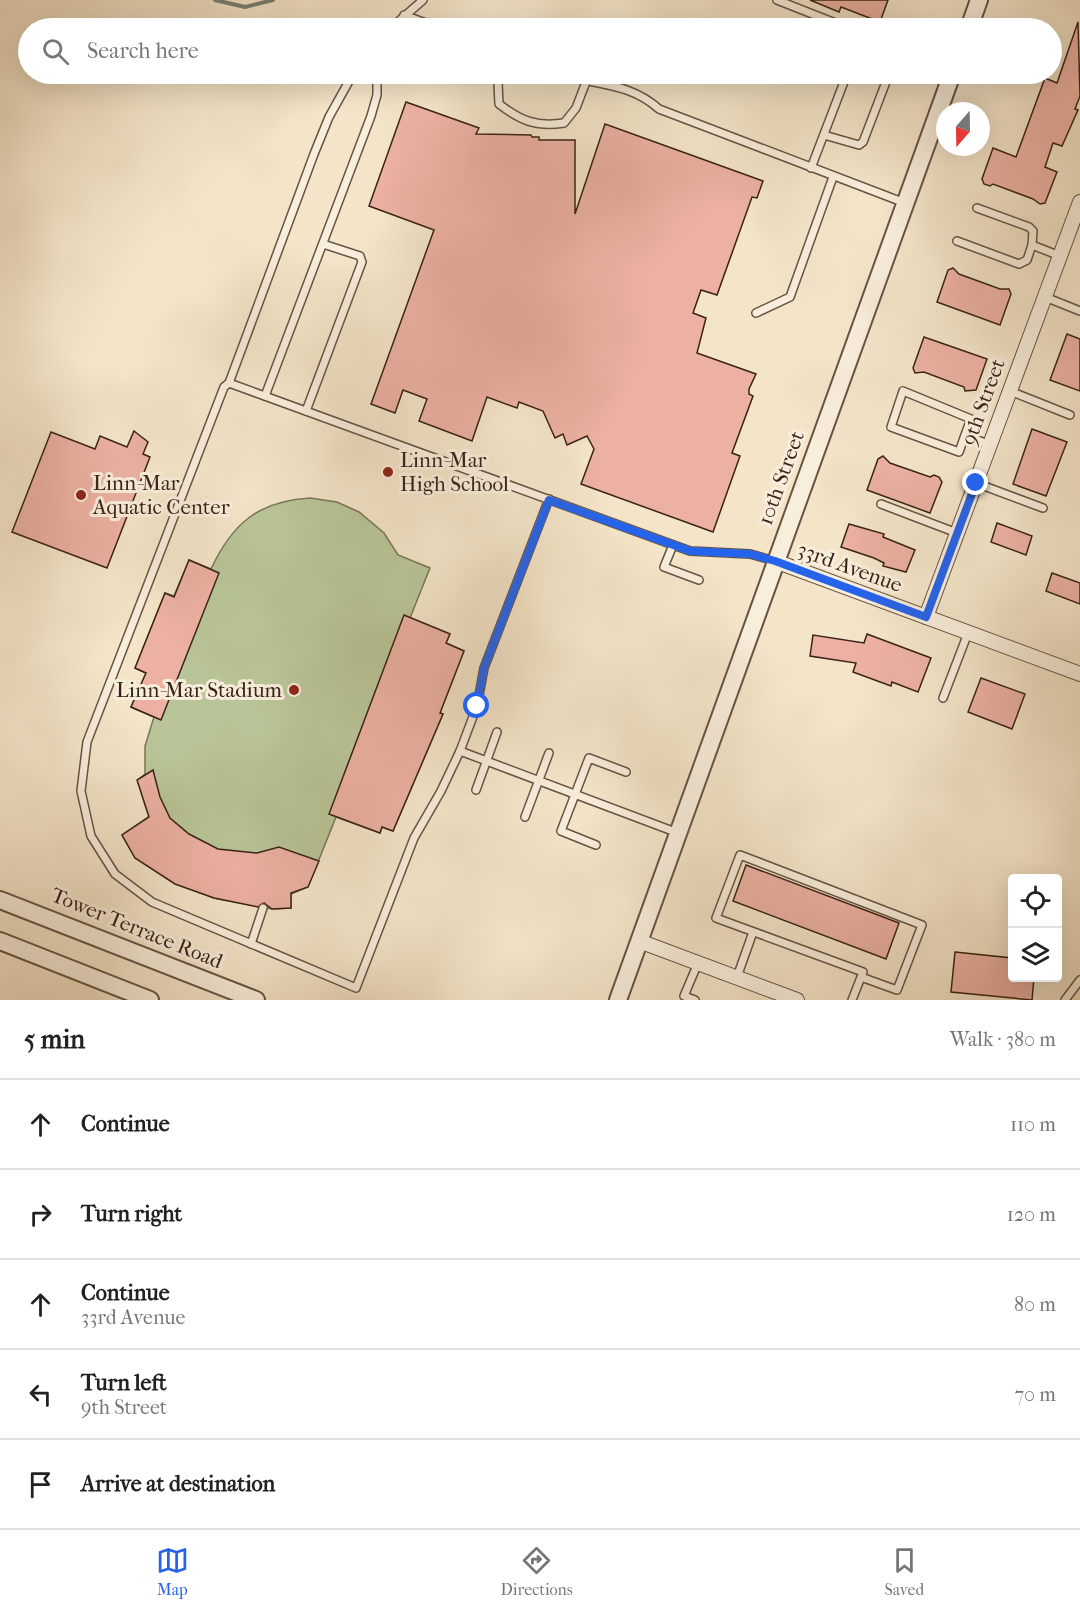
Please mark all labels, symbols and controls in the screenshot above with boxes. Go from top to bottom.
search box [18,18,1062,84]
icon: search [39,35,72,68]
text: Search here [87,38,199,64]
north arrow [936,102,990,156]
street label: 9th Street [956,355,1010,449]
street label: 10th Street [753,427,809,528]
place label: Linn-Mar High School [400,448,509,496]
marker: Linn-Mar High School [381,465,395,479]
route end [962,469,988,495]
place label: Linn-Mar Aquatic Center [92,471,230,519]
marker: Linn-Mar Aquatic Center [74,488,88,502]
street label: 33rd Avenue [794,537,906,597]
place label: Linn-Mar Stadium [116,678,283,702]
marker: Linn-Mar Stadium [287,683,301,697]
route start [463,692,489,718]
map controls [1008,874,1062,982]
button: locate [1008,874,1062,928]
street label: Tower Terrace Road [48,883,227,974]
button: layers [1008,928,1062,982]
text: 5 min [24,1024,85,1055]
text: Walk · 380 m [950,1028,1056,1051]
icon: ahead [24,1108,57,1141]
text: Continue [81,1111,170,1137]
text: 110 m [1010,1113,1056,1136]
icon: right [24,1198,57,1231]
text: Turn right [81,1201,182,1227]
text: 120 m [1007,1203,1056,1226]
text: Continue [81,1280,170,1306]
icon: ahead [24,1288,57,1321]
text: 80 m [1014,1293,1056,1316]
text: 33rd Avenue [81,1306,185,1329]
text: Turn left [81,1370,167,1396]
icon: left [24,1378,57,1411]
text: 70 m [1014,1383,1056,1406]
text: 9th Street [81,1396,167,1419]
icon: arrive [24,1468,57,1501]
text: Arrive at destination [81,1471,275,1497]
tab: Map [156,1544,189,1599]
tab: Directions [501,1544,573,1599]
tab: Saved [884,1544,924,1599]

